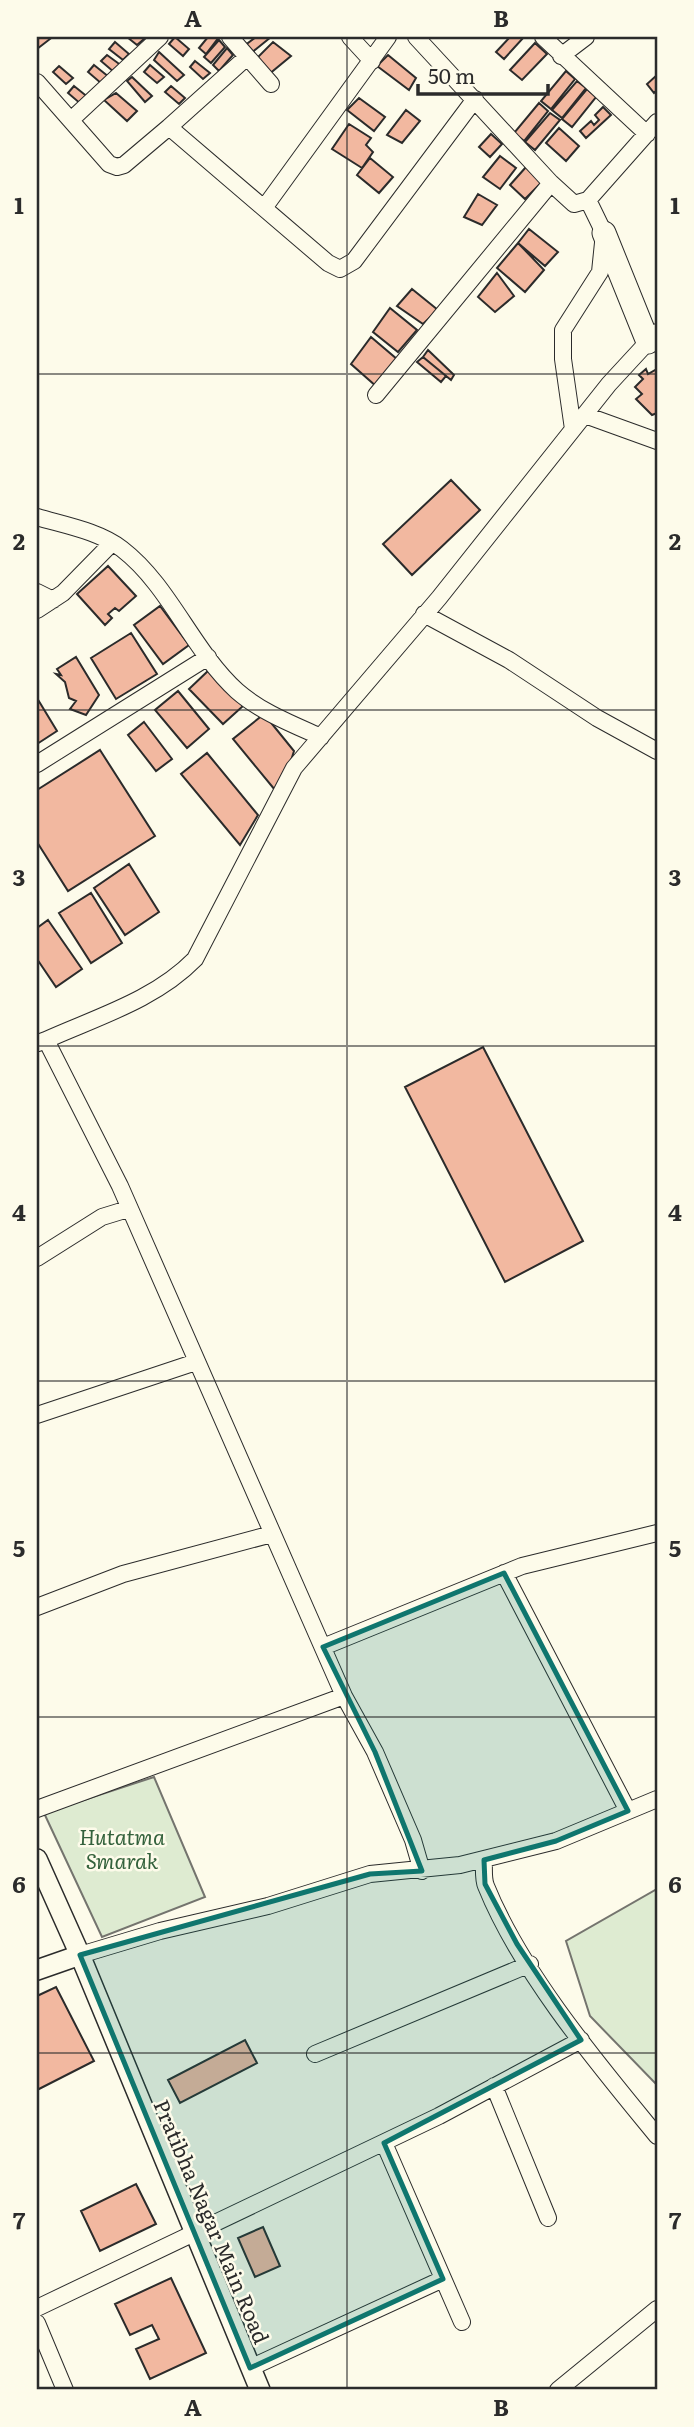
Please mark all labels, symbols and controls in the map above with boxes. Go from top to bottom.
text: A [184,0,202,34]
text: B [493,0,509,34]
scale bar [418,52,547,96]
text: 50 m [428,59,475,90]
text: 1 [14,187,24,221]
text: 1 [670,187,680,221]
text: 2 [13,523,25,557]
text: 2 [669,523,681,557]
text: 3 [13,859,25,893]
text: 3 [669,859,681,893]
text: 4 [12,1194,26,1228]
text: 4 [668,1194,682,1228]
text: 5 [13,1530,25,1564]
text: 5 [669,1530,681,1564]
park label: Hutatma Smarak [79,1820,165,1875]
text: 6 [12,1866,26,1900]
text: 6 [668,1866,682,1900]
street label: Pratibha Nagar Main Road [147,2094,279,2348]
text: 7 [13,2202,26,2236]
text: 7 [669,2202,682,2236]
text: A [184,2389,202,2423]
text: B [493,2389,509,2423]

